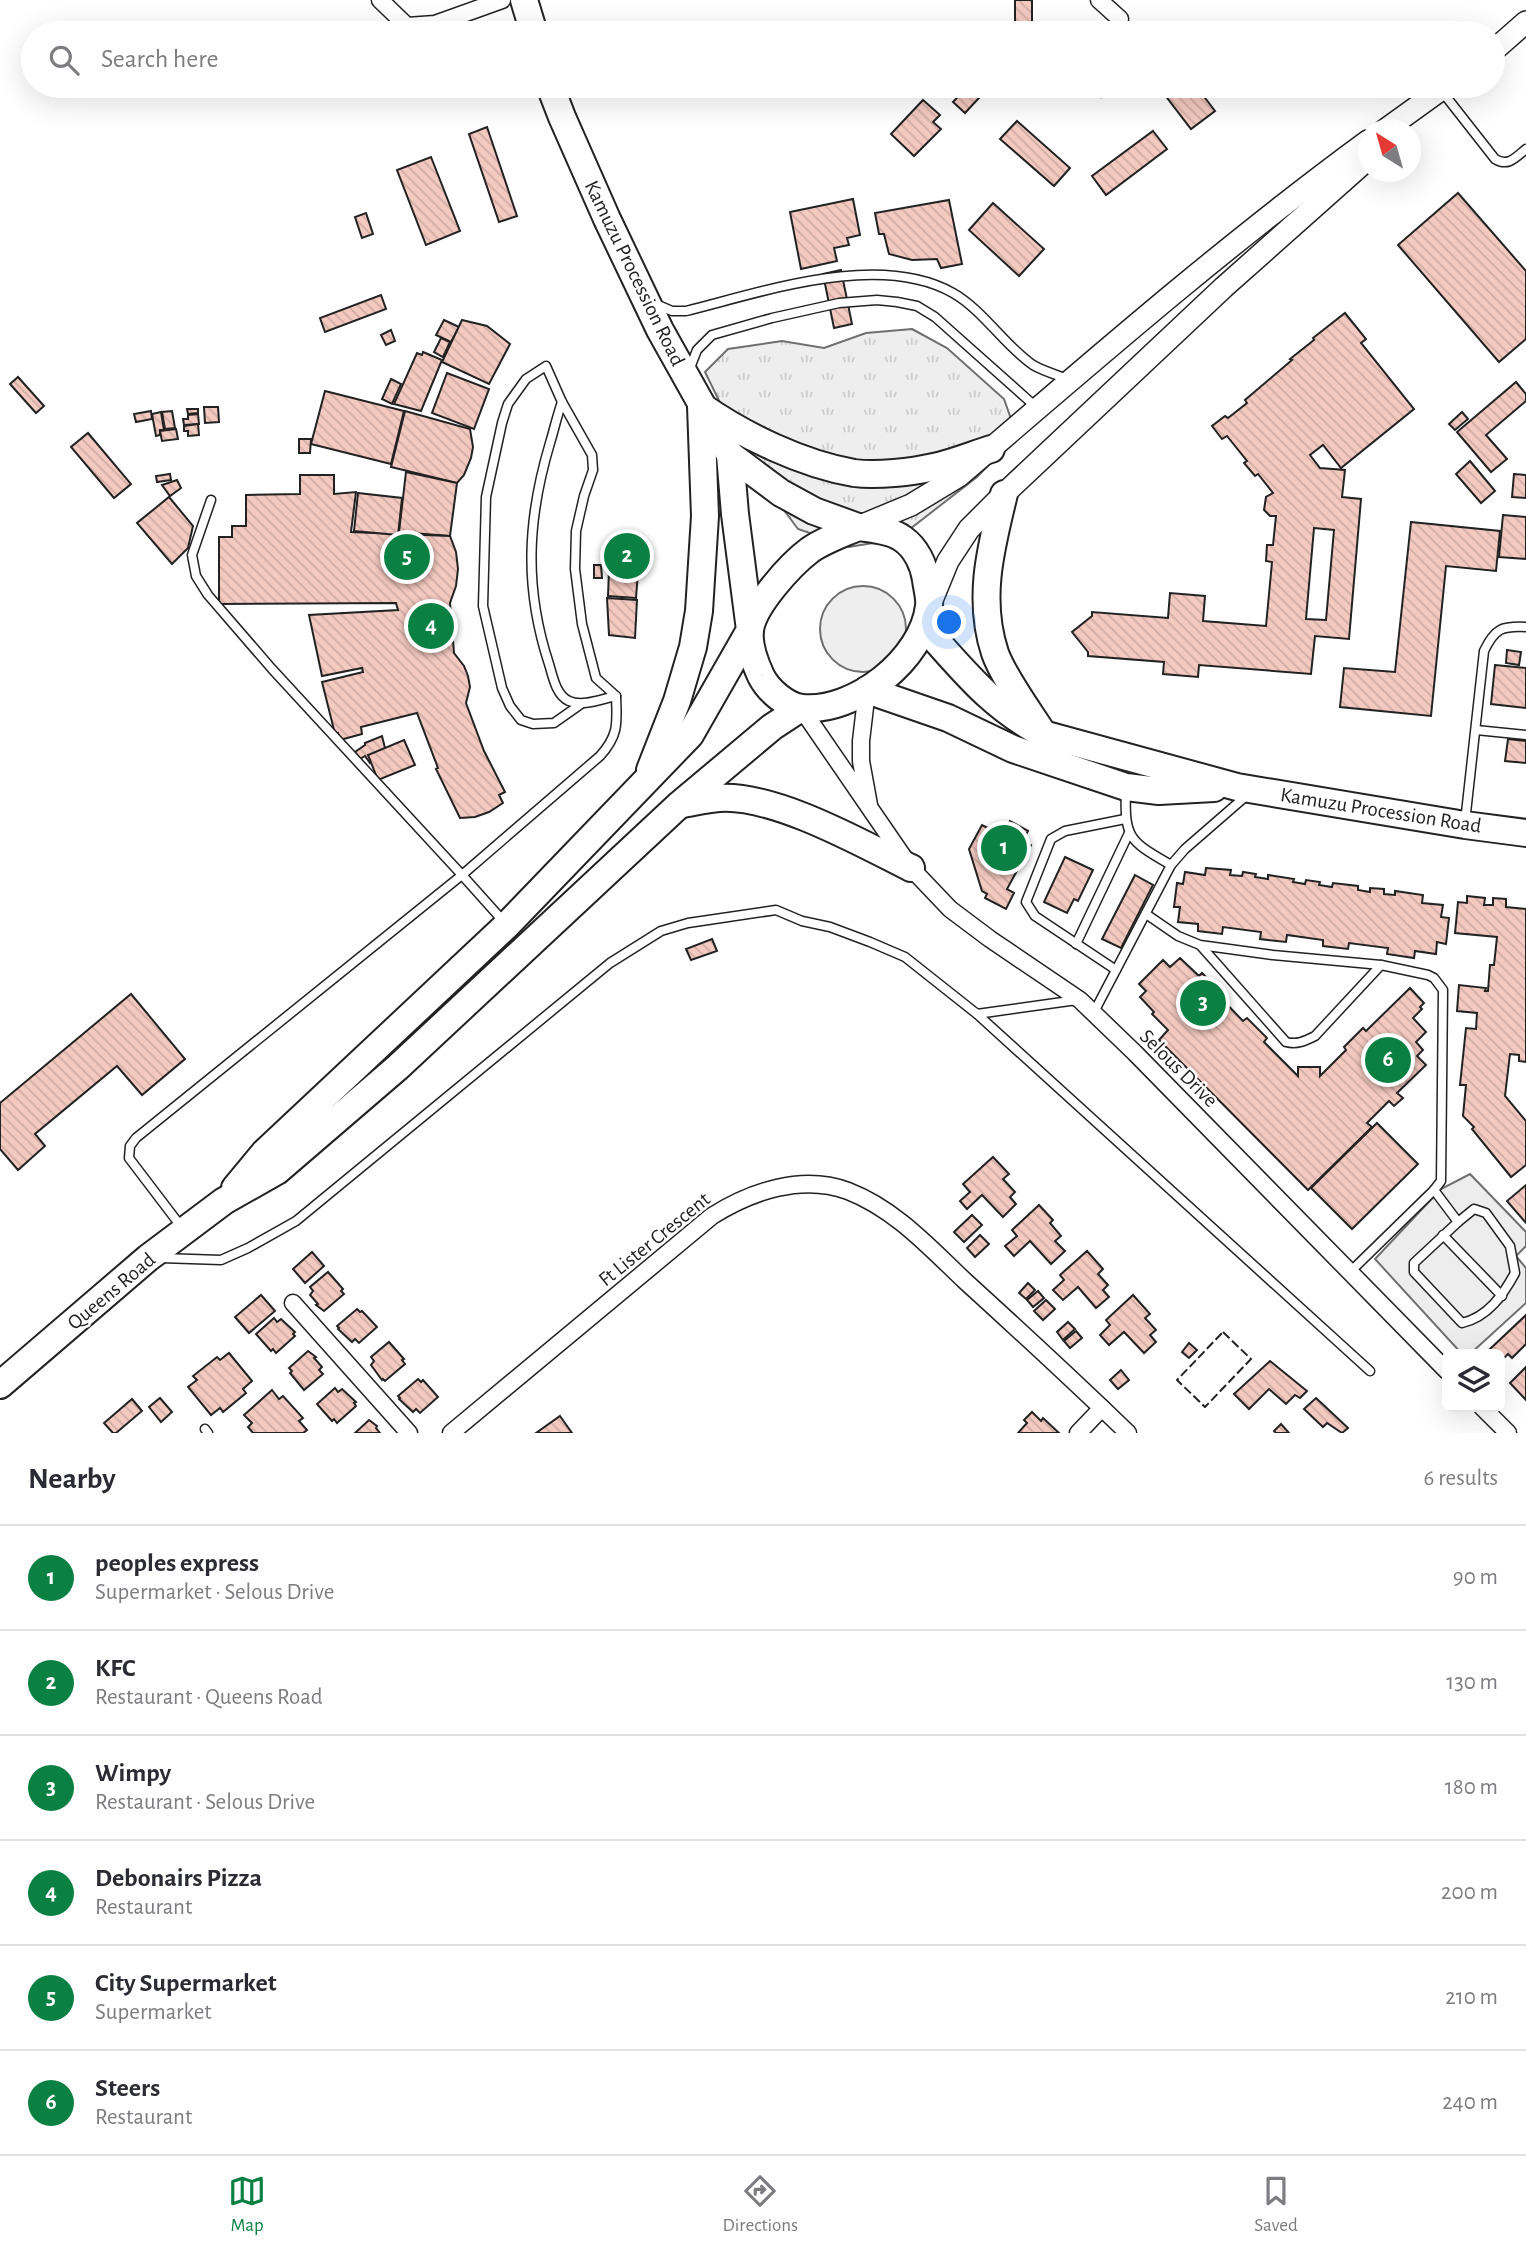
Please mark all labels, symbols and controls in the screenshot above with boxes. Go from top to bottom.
search box [21,21,1505,98]
icon: search [45,41,83,79]
text: Search here [101,46,219,72]
north arrow [1358,119,1421,182]
street label: Kamuzu Procession Road [581,177,689,369]
pin: 2 [604,530,650,582]
pin: 5 [384,531,430,583]
pin: 4 [408,600,454,652]
your location [932,605,966,639]
street label: Kamuzu Procession Road [1279,784,1483,837]
pin: 1 [981,822,1027,874]
pin: 3 [1180,977,1226,1029]
street label: Selous Drive [1136,1025,1222,1111]
pin: 6 [1365,1034,1411,1086]
street label: Ft Lister Crescent [595,1188,714,1290]
street label: Queens Road [63,1249,159,1334]
map controls [1442,1349,1505,1412]
button: layers [1442,1349,1505,1412]
text: Nearby [28,1464,116,1494]
text: 6 results [1424,1467,1498,1490]
text: peoples express [95,1550,259,1576]
text: 1 [47,1566,55,1589]
text: 90 m [1453,1566,1498,1589]
text: Supermarket · Selous Drive [95,1581,334,1604]
text: KFC [95,1655,135,1681]
text: 2 [46,1671,56,1694]
text: 130 m [1446,1671,1498,1694]
text: Restaurant · Queens Road [95,1686,323,1709]
text: Wimpy [95,1760,171,1786]
text: 3 [46,1776,56,1799]
text: 180 m [1445,1776,1498,1799]
text: Restaurant · Selous Drive [95,1791,315,1814]
text: Debonairs Pizza [95,1865,262,1891]
text: 4 [45,1881,57,1904]
text: 200 m [1441,1881,1498,1904]
text: Restaurant [95,1896,192,1919]
text: City Supermarket [95,1970,277,1996]
text: 5 [46,1986,56,2009]
text: 210 m [1445,1986,1498,2009]
text: Supermarket [95,2001,212,2024]
text: Steers [95,2075,160,2101]
text: 6 [45,2091,57,2114]
text: 240 m [1442,2091,1498,2114]
text: Restaurant [95,2106,192,2129]
tab: Map [228,2172,266,2237]
tab: Directions [722,2172,798,2237]
tab: Saved [1254,2172,1298,2237]

